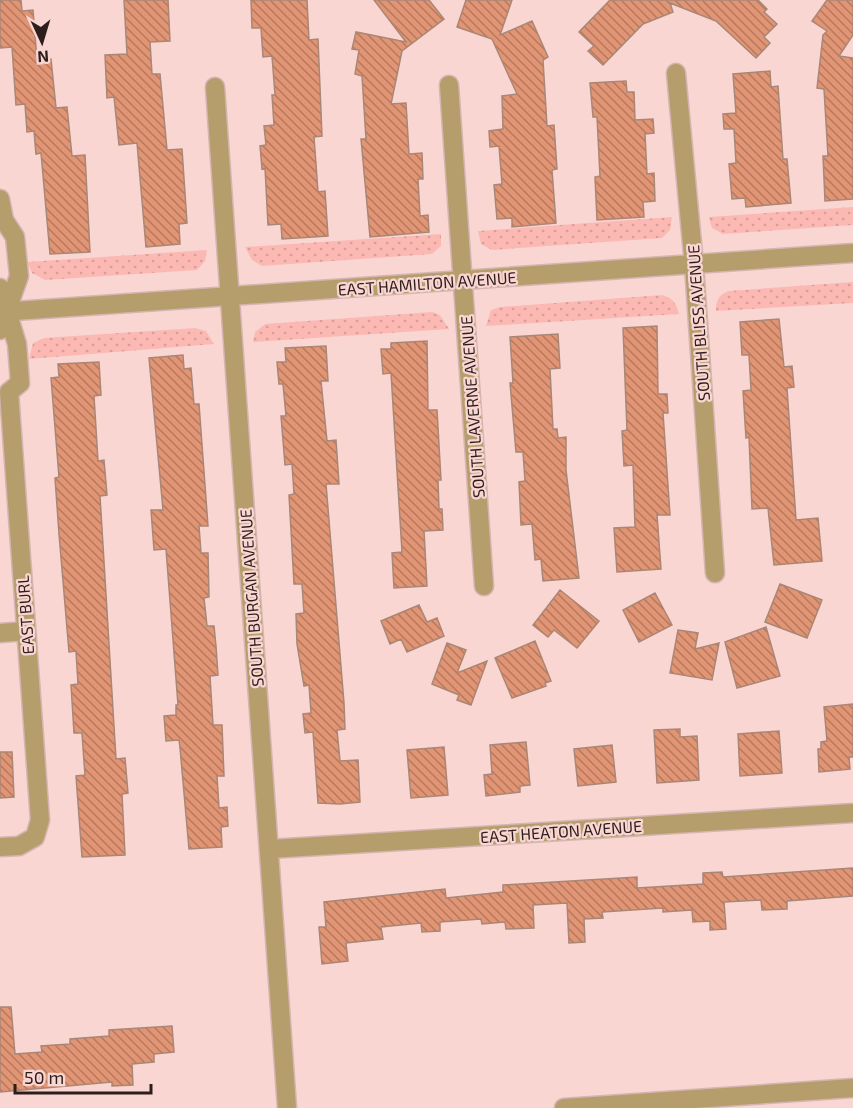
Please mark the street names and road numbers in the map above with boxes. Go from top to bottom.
street label: SOUTH BLISS AVENUE [683,244,713,402]
street label: EAST HAMILTON AVENUE [337,267,517,299]
street label: SOUTH LAVERNE AVENUE [456,315,488,499]
street label: SOUTH BURGAN AVENUE [235,509,267,687]
street label: EAST BURL [13,575,37,655]
street label: EAST HEATON AVENUE [479,816,643,846]

